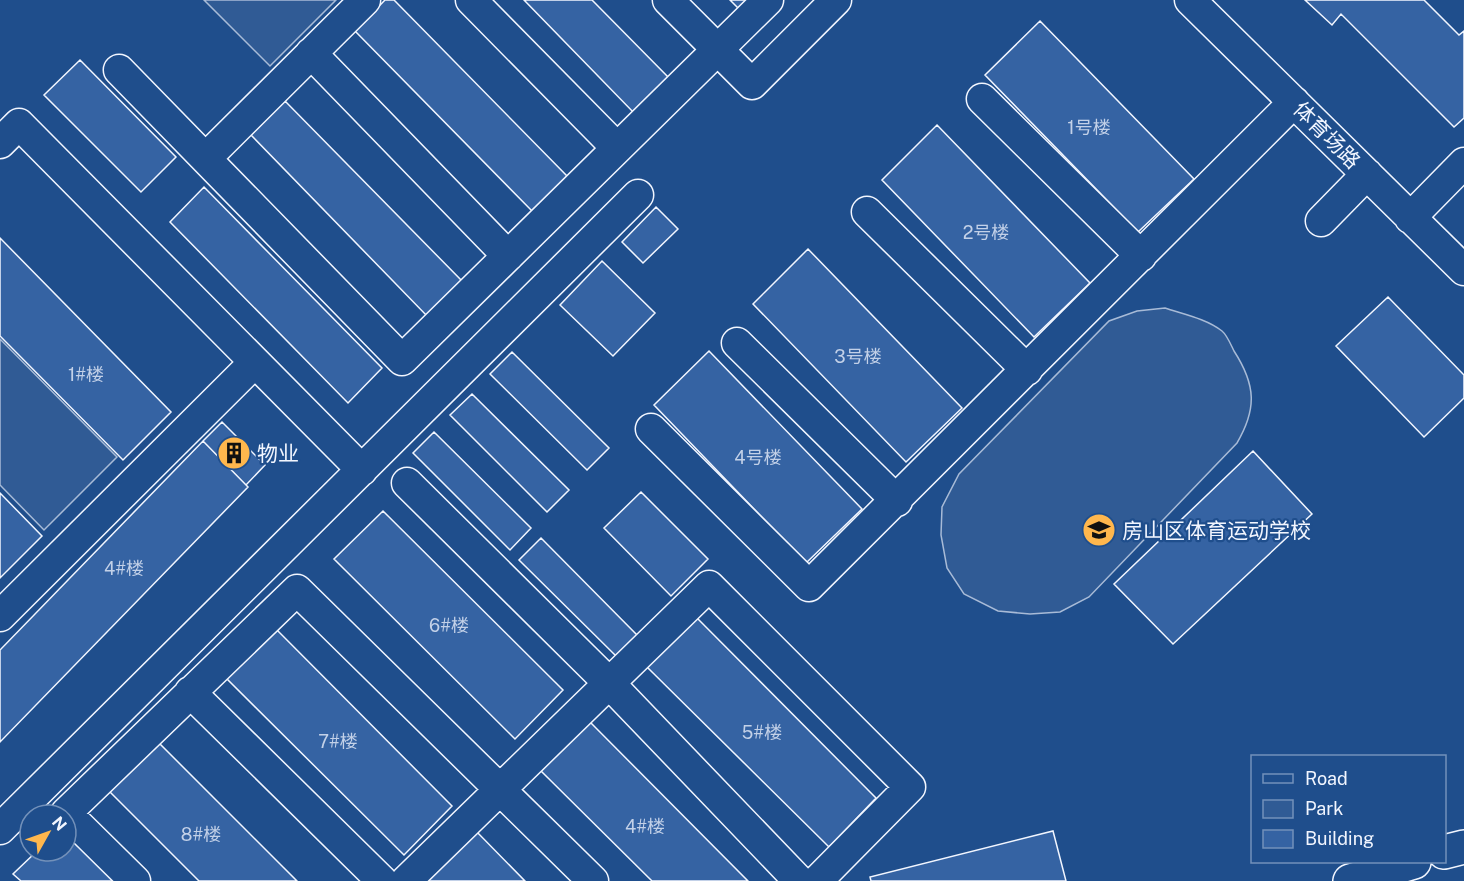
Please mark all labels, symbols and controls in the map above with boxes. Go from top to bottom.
street label: 体育场路 [1288,96,1366,174]
house number: 1号楼 [1067,117,1111,138]
house number: 2号楼 [963,222,1009,243]
house number: 3号楼 [834,346,882,367]
house number: 1#楼 [68,364,104,385]
building icon: 物业 [216,435,252,471]
place label: 物业 [257,441,299,466]
house number: 4号楼 [734,447,782,468]
school or university icon: 房山区体育运动学校 [1081,512,1117,548]
place label: 房山区体育运动学校 [1122,518,1311,543]
house number: 4#楼 [104,558,144,579]
house number: 6#楼 [429,615,469,636]
house number: 5#楼 [742,722,782,743]
house number: 7#楼 [318,731,358,752]
legend [1251,755,1446,863]
text: Road [1305,768,1348,789]
text: Park [1305,798,1343,819]
north arrow [18,803,78,863]
text: N [48,813,70,835]
house number: 4#楼 [625,816,665,837]
house number: 8#楼 [181,824,221,845]
text: Building [1305,828,1374,849]

